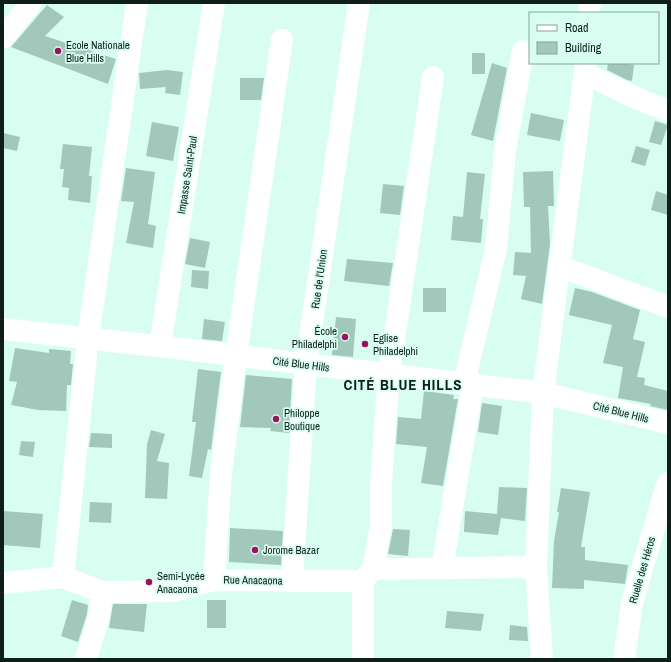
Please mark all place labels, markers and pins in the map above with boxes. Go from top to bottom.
place label: Ecole Nationale Blue Hills [66,38,130,65]
marker: Ecole Nationale Blue Hills [53,46,63,56]
place label: École Philadelphi [292,324,337,351]
place label: Eglise Philadelphi [373,331,418,358]
marker: École Philadelphi [340,332,350,342]
marker: Eglise Philadelphi [360,339,370,349]
place label: Philoppe Boutique [284,406,320,433]
marker: Philoppe Boutique [271,414,281,424]
place label: Jorome Bazar [263,543,319,557]
marker: Jorome Bazar [250,545,260,555]
place label: Semi-Lycée Anacaona [156,569,205,596]
marker: Semi-Lycée Anacaona [144,577,154,587]

